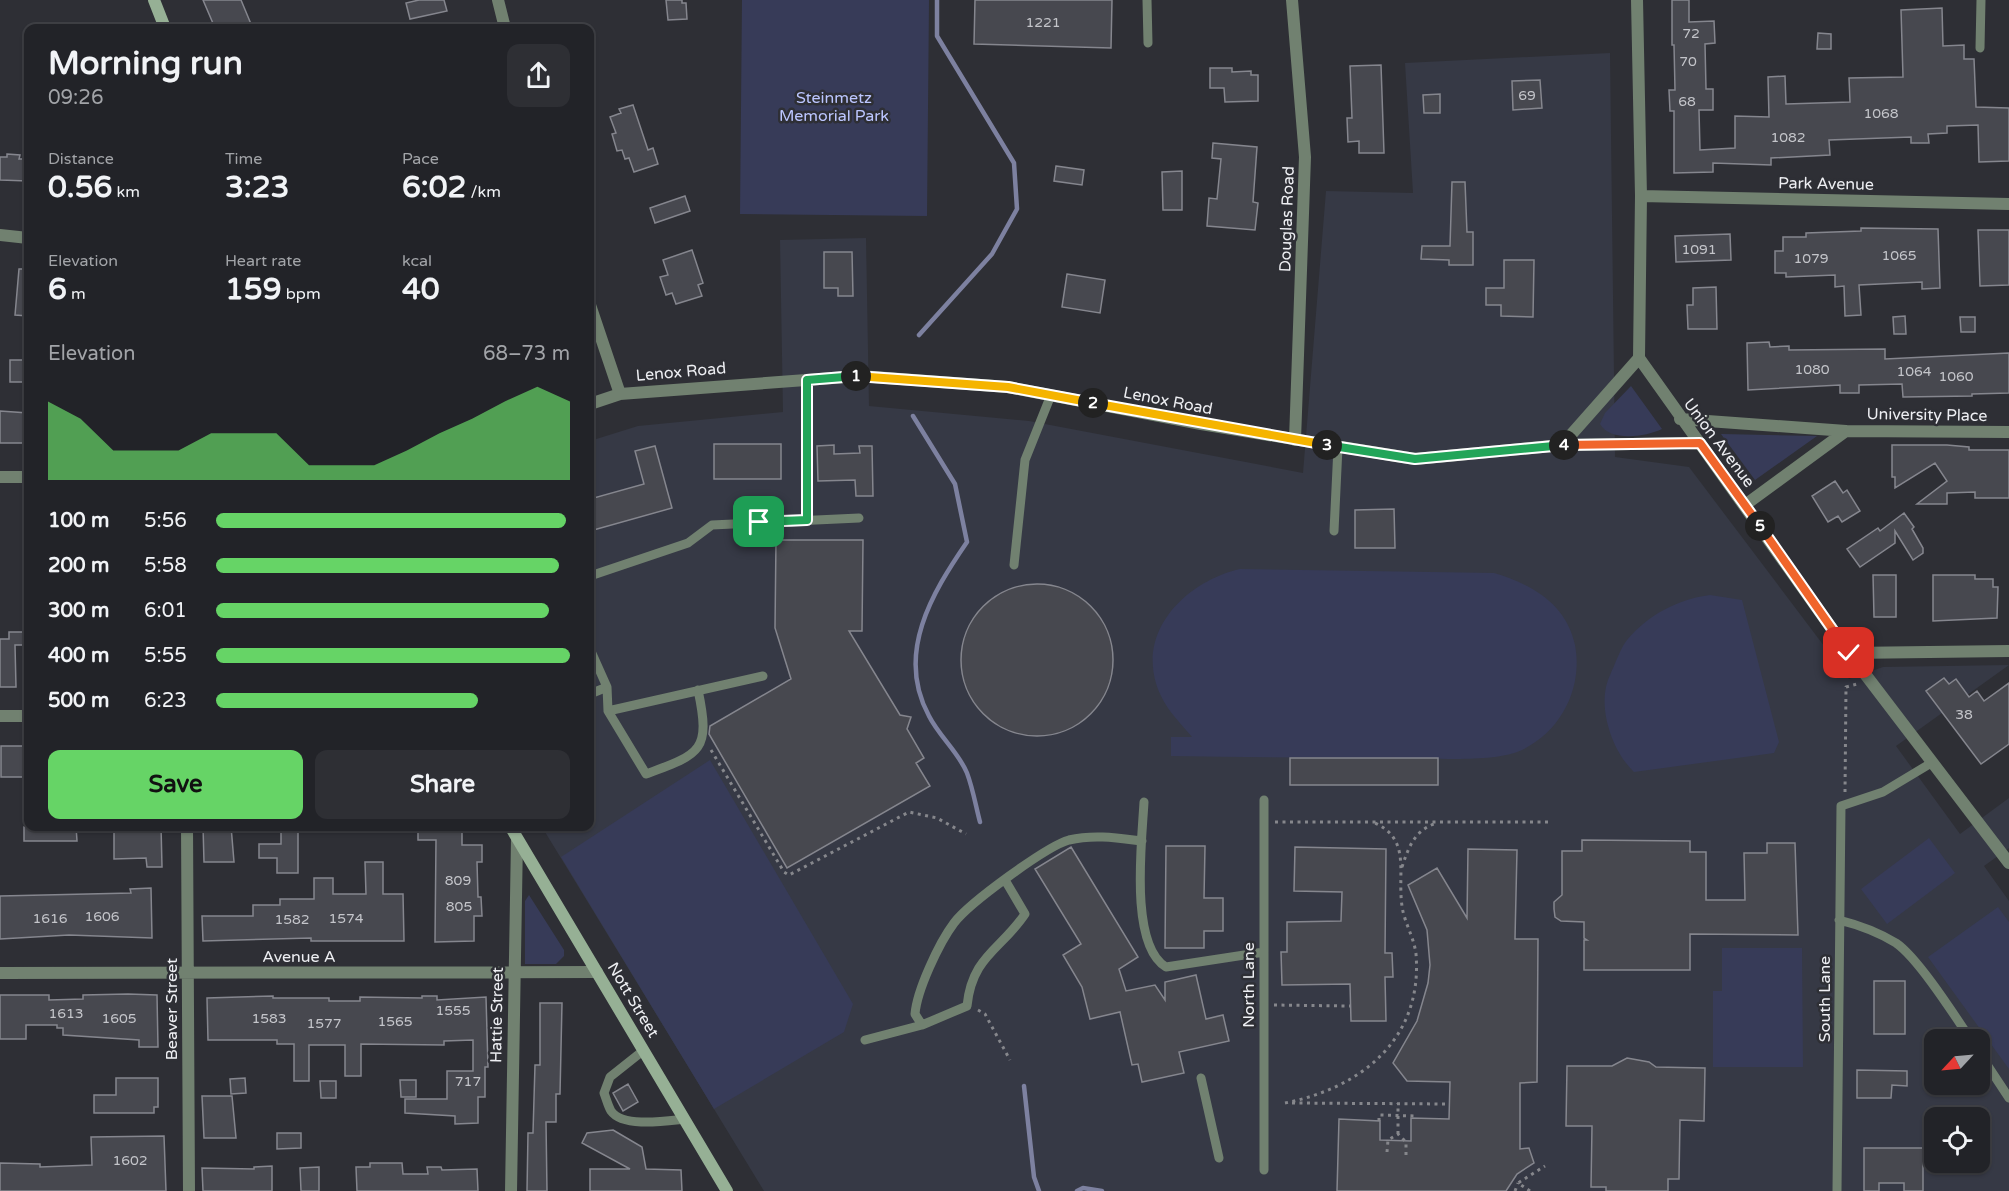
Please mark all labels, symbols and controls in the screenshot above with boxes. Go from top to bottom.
house number: 1221 [1025,14,1061,31]
house number: 72 [1682,25,1700,42]
text: Morning run [48,44,243,83]
button: share [507,44,570,107]
house number: 70 [1679,53,1697,70]
text: 09:26 [48,86,103,110]
house number: 69 [1518,87,1536,104]
park label: Steinmetz Memorial Park [779,88,889,126]
house number: 68 [1678,93,1696,110]
house number: 1068 [1863,105,1899,122]
house number: 1082 [1770,129,1806,146]
text: Distance [48,149,114,169]
text: Time [225,149,262,169]
text: Pace [402,149,439,169]
street label: Douglas Road [1275,166,1299,272]
text: 0.56 [48,169,112,206]
text: 3:23 [225,169,289,206]
text: 6:02 [402,169,466,206]
street label: Park Avenue [1778,173,1874,195]
text: km [112,182,140,202]
text: /km [466,182,501,202]
house number: 1091 [1681,241,1717,258]
house number: 1065 [1881,247,1917,264]
house number: 1079 [1793,250,1829,267]
text: Elevation [48,251,118,271]
text: Heart rate [225,251,301,271]
text: kcal [402,251,432,271]
text: 6 [48,271,67,308]
text: 159 [225,271,282,308]
text: 40 [402,271,440,308]
text: m [67,284,86,304]
text: bpm [282,284,321,304]
text: Elevation [48,342,135,366]
text: 68–73 m [483,342,570,366]
street label: Lenox Road [635,358,727,386]
pin: 1 [841,361,871,391]
house number: 1080 [1794,361,1830,378]
house number: 1064 [1896,363,1932,380]
text: 1 [851,366,861,386]
house number: 1060 [1938,368,1974,385]
street label: Lenox Road [1122,383,1214,419]
pin: 2 [1078,388,1108,418]
text: 2 [1088,393,1098,413]
street label: Union Avenue [1679,394,1759,492]
street label: University Place [1866,404,1988,426]
pin: 3 [1312,430,1342,460]
pin: 4 [1549,430,1579,460]
text: 3 [1322,435,1332,455]
text: 4 [1559,435,1569,455]
pin [733,496,784,547]
icon: arrive [742,505,775,538]
text: 100 m [48,509,109,533]
text: 5:56 [144,509,187,533]
pin: 5 [1745,511,1775,541]
text: 5 [1755,516,1765,536]
text: 200 m [48,554,109,578]
text: 5:58 [144,554,187,578]
text: 300 m [48,599,109,623]
text: 6:01 [144,599,187,623]
pin [1823,627,1874,678]
icon: check [1832,636,1865,669]
text: 400 m [48,644,109,668]
text: 5:55 [144,644,187,668]
text: 500 m [48,689,109,713]
text: 6:23 [144,689,187,713]
house number: 38 [1955,706,1973,723]
button: Save [48,750,303,819]
button: Share [315,750,570,819]
house number: 809 [445,872,471,889]
house number: 805 [446,898,472,915]
house number: 1606 [84,908,120,925]
house number: 1616 [32,910,68,927]
house number: 1574 [328,910,364,927]
house number: 1582 [274,911,310,928]
street label: North Lane [1239,942,1259,1028]
street label: Avenue A [262,947,336,967]
street label: South Lane [1815,956,1835,1042]
street label: Beaver Street [162,958,182,1060]
street label: Nott Street [603,959,663,1041]
street label: Hattie Street [486,967,508,1063]
house number: 1555 [435,1002,471,1019]
house number: 1613 [48,1005,84,1022]
house number: 1605 [101,1010,137,1027]
house number: 1583 [251,1010,287,1027]
house number: 1565 [377,1013,413,1030]
house number: 1577 [306,1015,342,1032]
north arrow [1924,1029,1990,1095]
map controls [1924,1029,1990,1173]
house number: 717 [455,1073,481,1090]
button: locate [1924,1107,1990,1173]
house number: 1602 [112,1152,148,1169]

